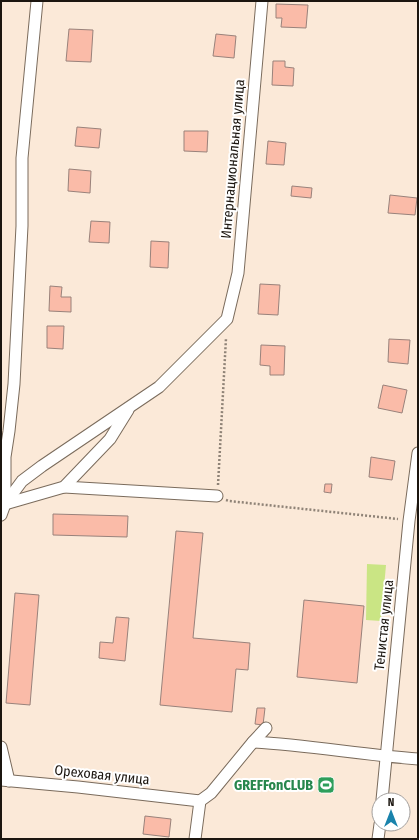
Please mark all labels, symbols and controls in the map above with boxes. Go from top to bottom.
street label: Интернациональная улица [218,78,248,239]
street label: Тенистая улица [371,579,397,671]
street label: Ореховая улица [54,762,150,788]
sports icon: GREFFonCLUB [316,775,336,795]
place label: GREFFonCLUB [234,777,313,794]
north arrow [371,792,411,832]
text: N [388,796,394,809]

